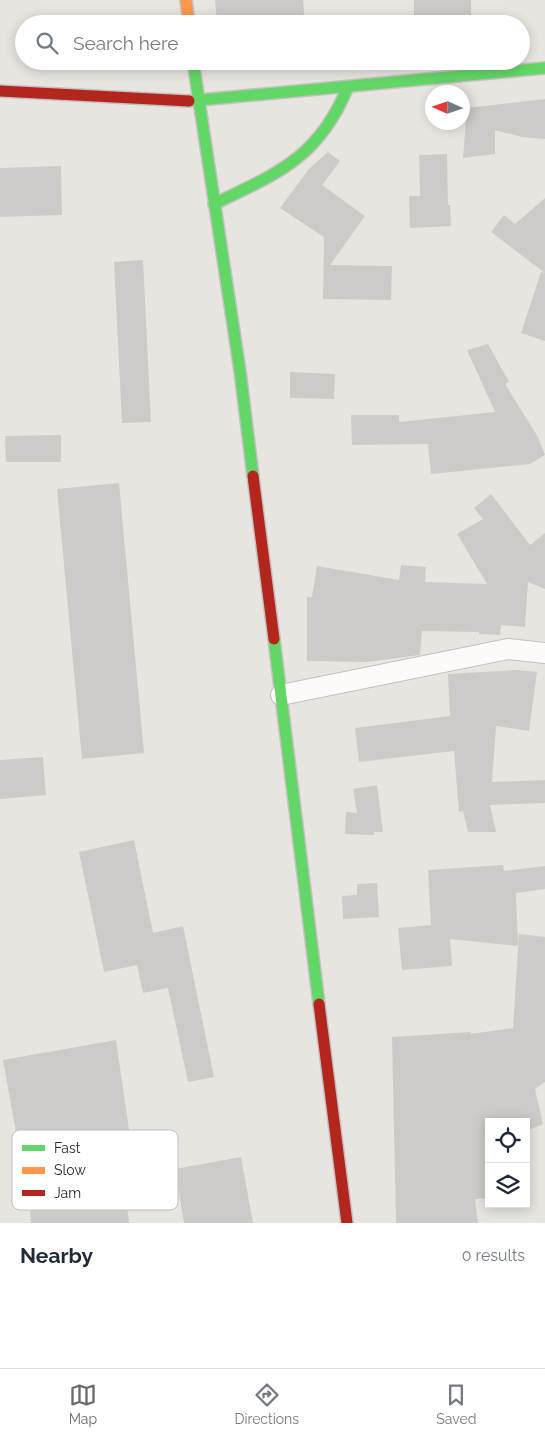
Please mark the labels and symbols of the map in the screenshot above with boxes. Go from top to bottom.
north arrow [425,85,470,130]
legend [12,1130,178,1210]
text: Fast [54,1140,81,1156]
text: Slow [54,1162,86,1178]
text: Jam [54,1185,81,1201]

